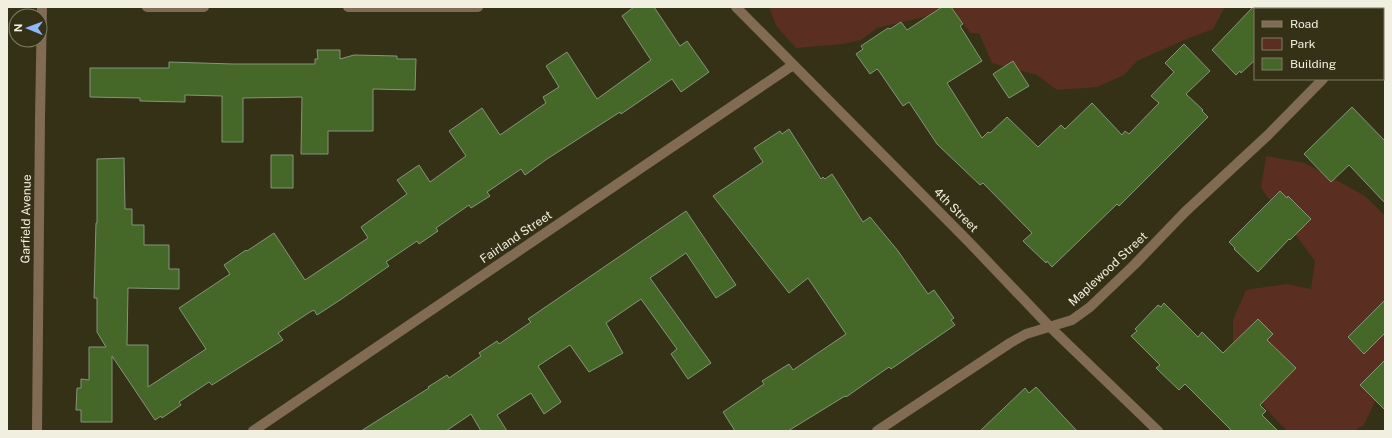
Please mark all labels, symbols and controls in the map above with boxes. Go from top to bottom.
north arrow [8,8,48,48]
legend [1254,8,1384,80]
text: Road [1290,17,1318,31]
text: N [12,23,24,32]
text: Park [1290,37,1316,51]
text: Building [1290,57,1336,71]
street label: Garfield Avenue [18,174,34,264]
street label: 4th Street [931,185,981,235]
street label: Fairland Street [477,208,555,266]
street label: Maplewood Street [1066,229,1150,309]

